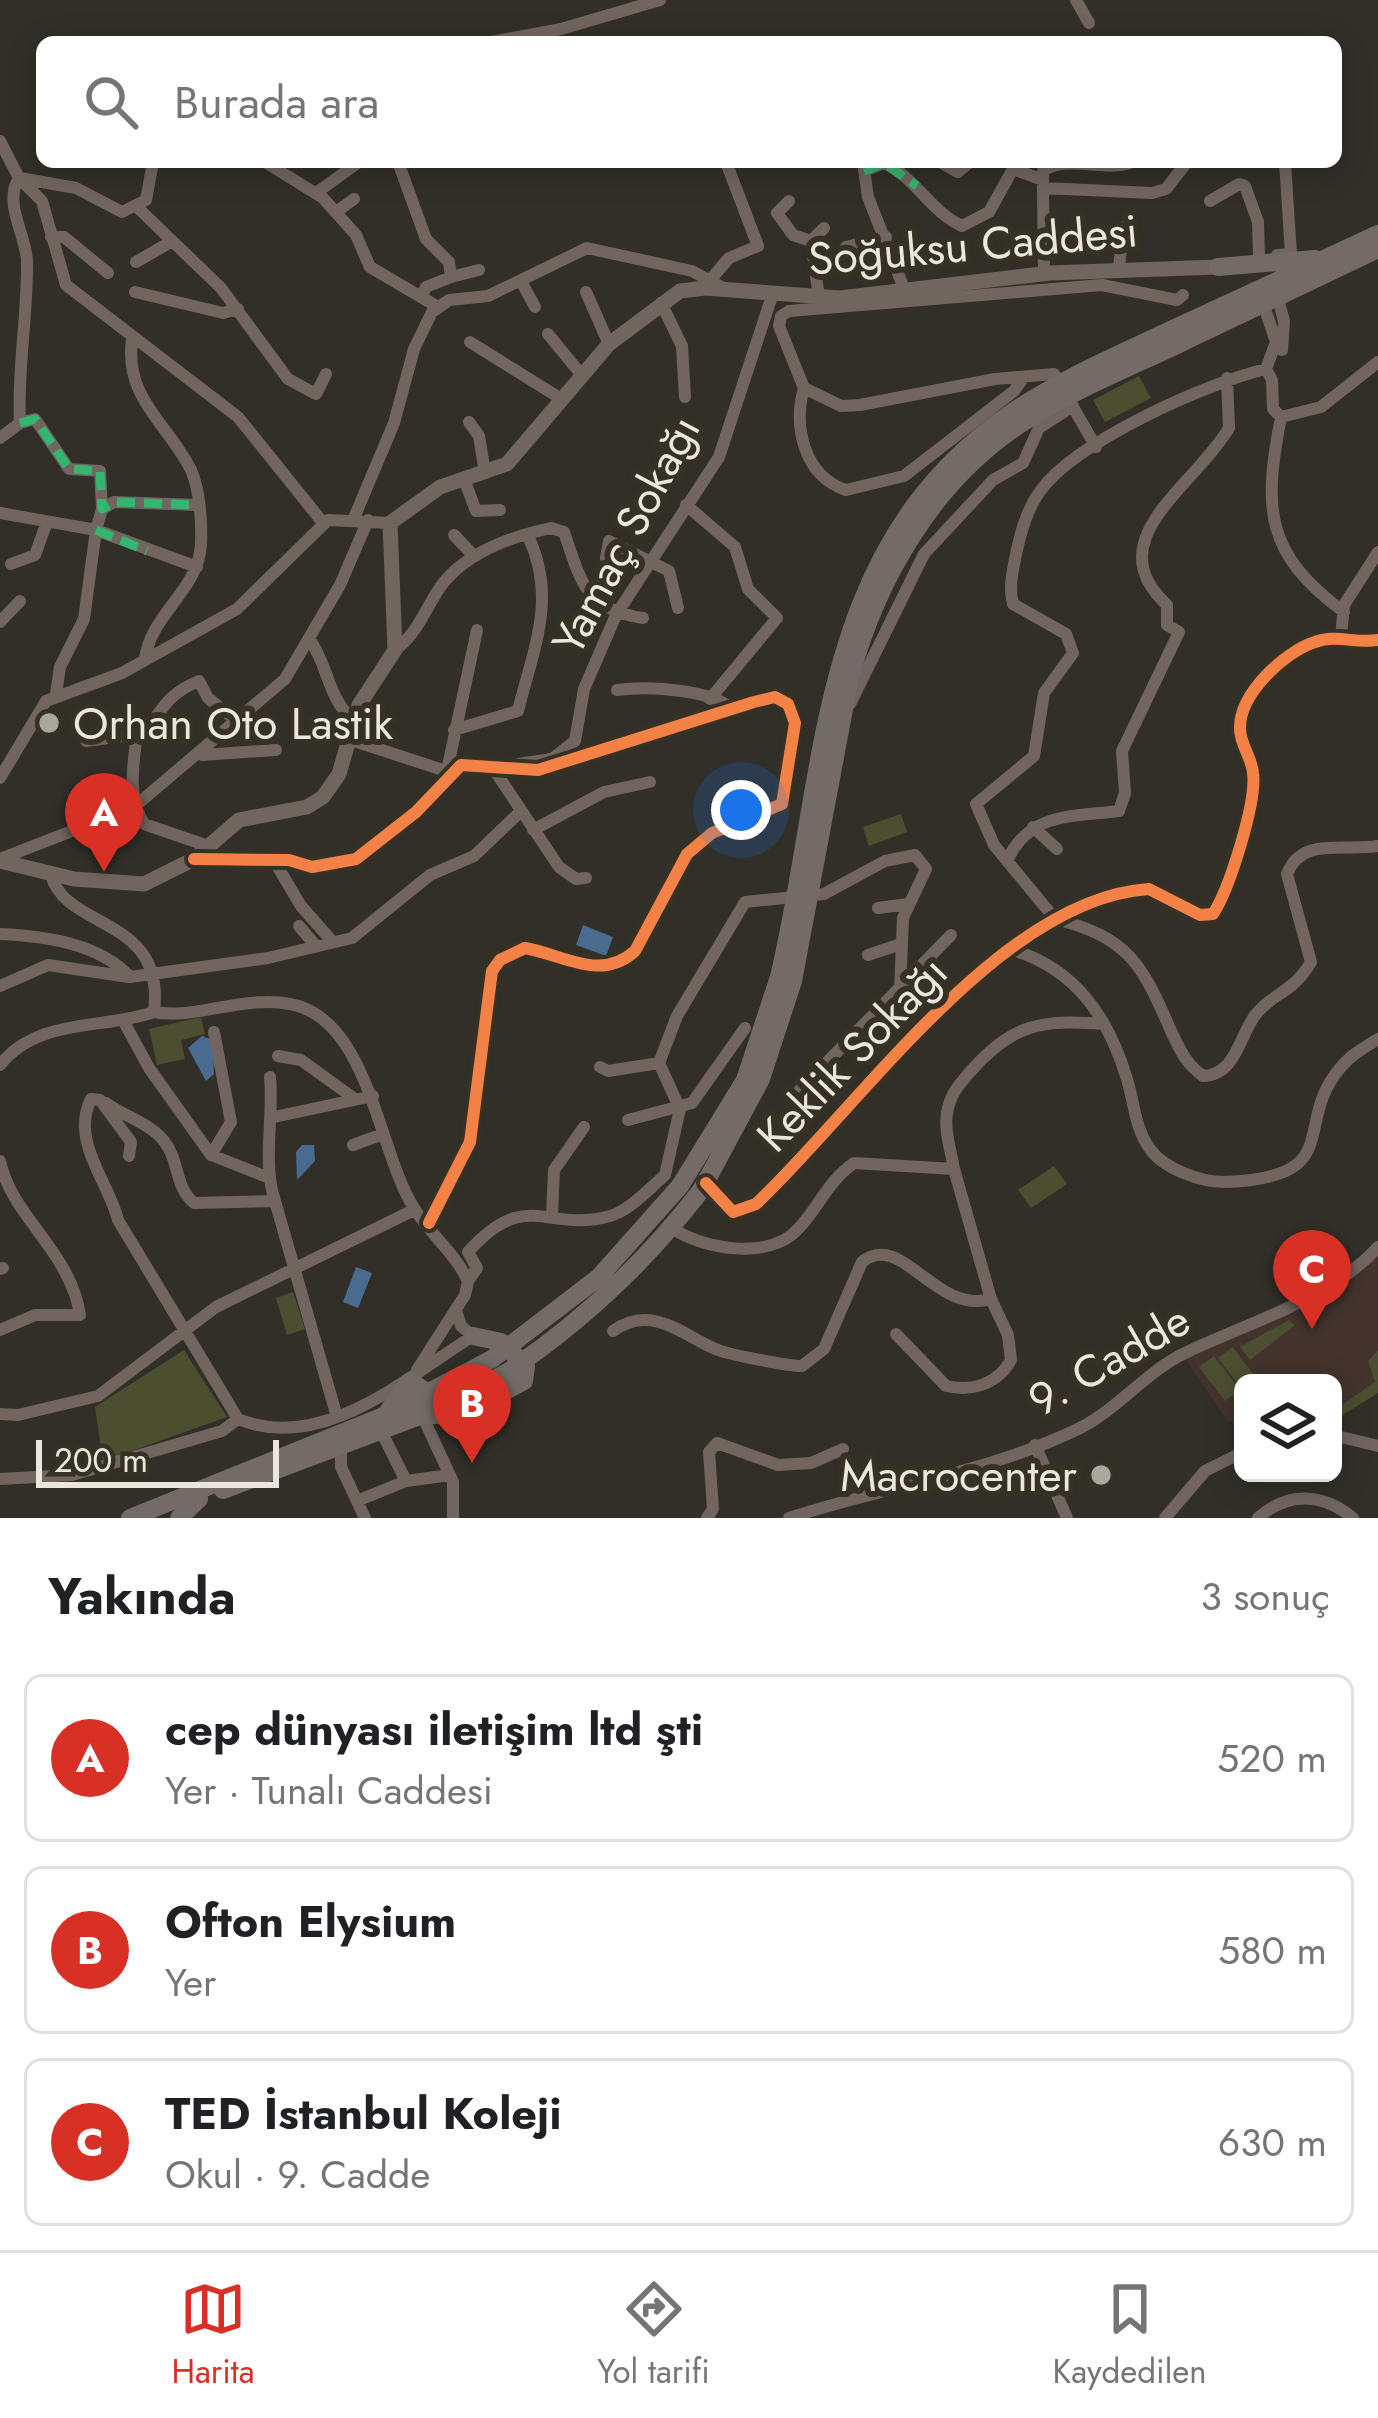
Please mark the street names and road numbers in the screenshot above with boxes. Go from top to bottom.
street label: Soğuksu Caddesi [806,198,1140,292]
street label: Yamaç Sokağı [536,404,716,666]
street label: Keklik Sokağı [742,941,962,1167]
street label: 9. Cadde [1016,1288,1202,1432]

